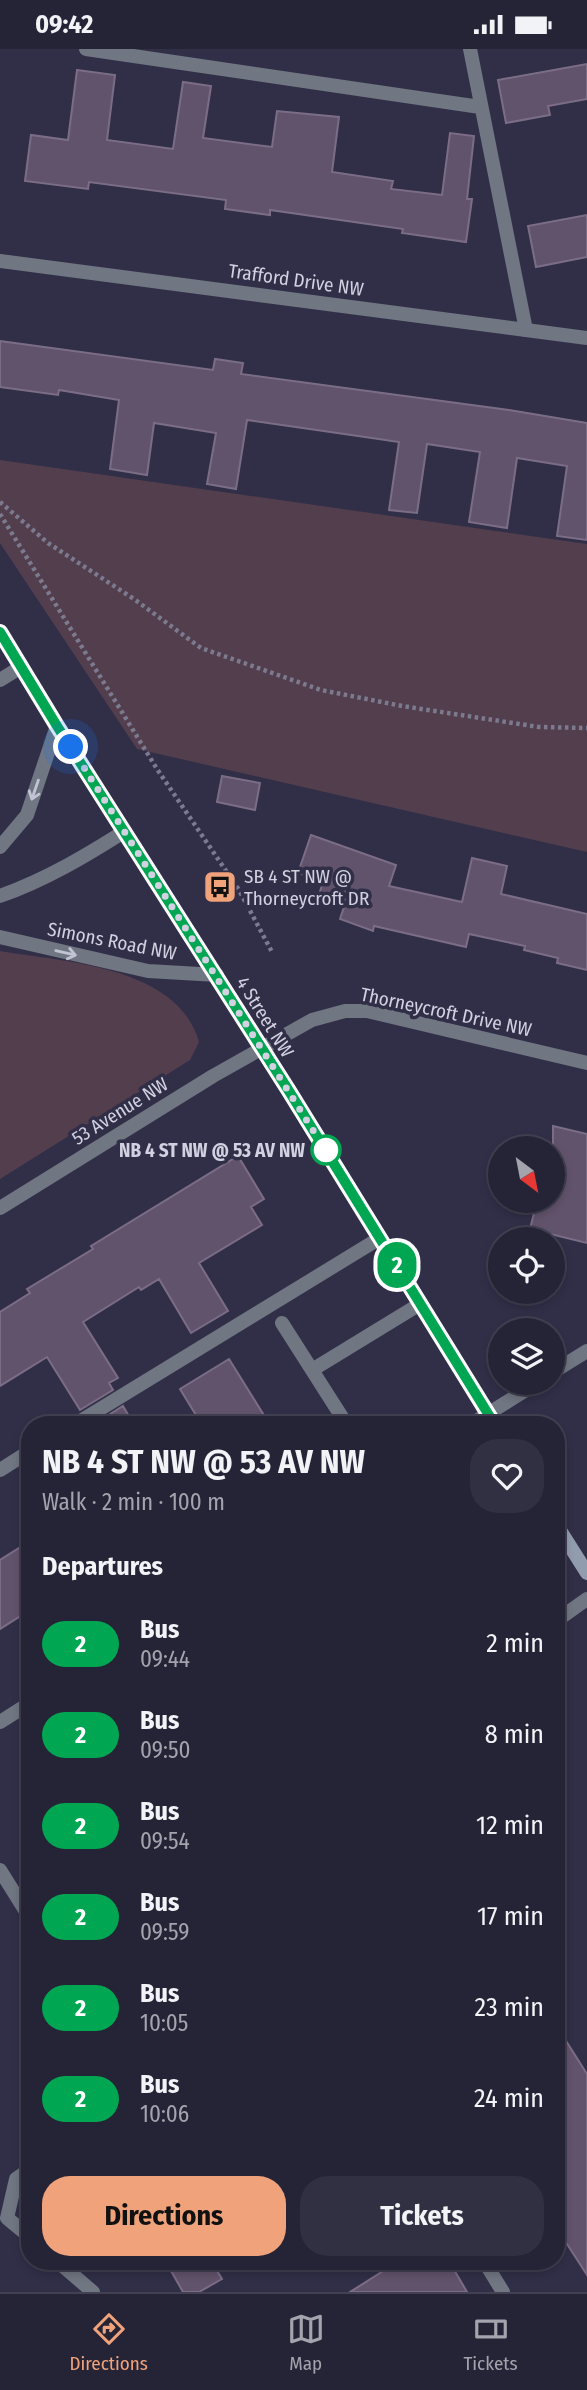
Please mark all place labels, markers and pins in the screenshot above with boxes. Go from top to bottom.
place label: SB 4 ST NW @ Thorneycroft DR [244,865,369,910]
bus stop icon: SB 4 ST NW @ Thorneycroft DR [201,868,239,906]
marker: NB 4 ST NW @ 53 AV NW [311,1135,341,1165]
place label: NB 4 ST NW @ 53 AV NW [119,1139,305,1162]

